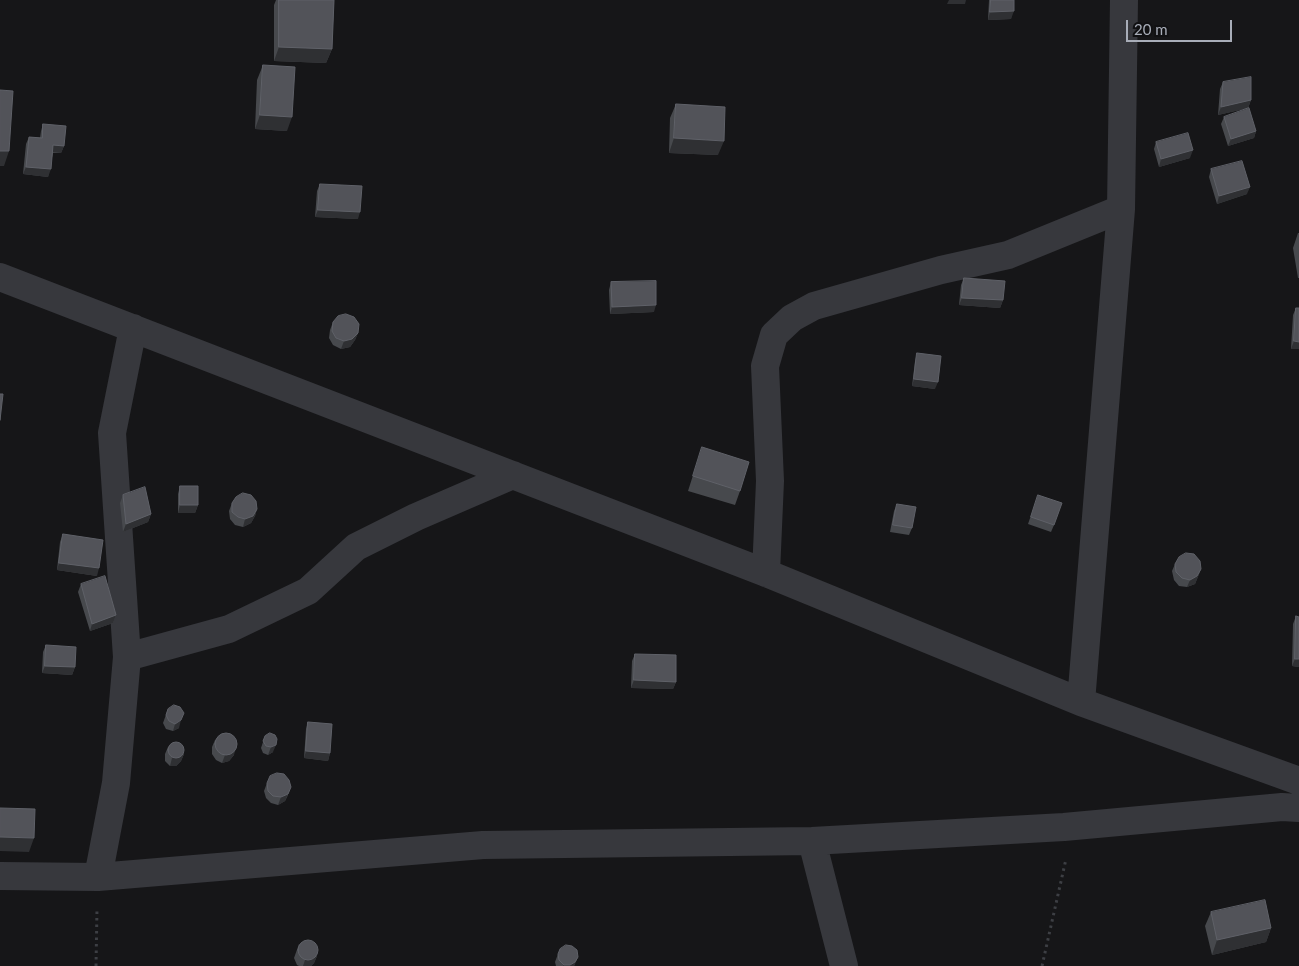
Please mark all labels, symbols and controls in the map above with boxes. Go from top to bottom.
scale bar [1129,10,1235,42]
text: 20 m [1134,20,1168,38]

